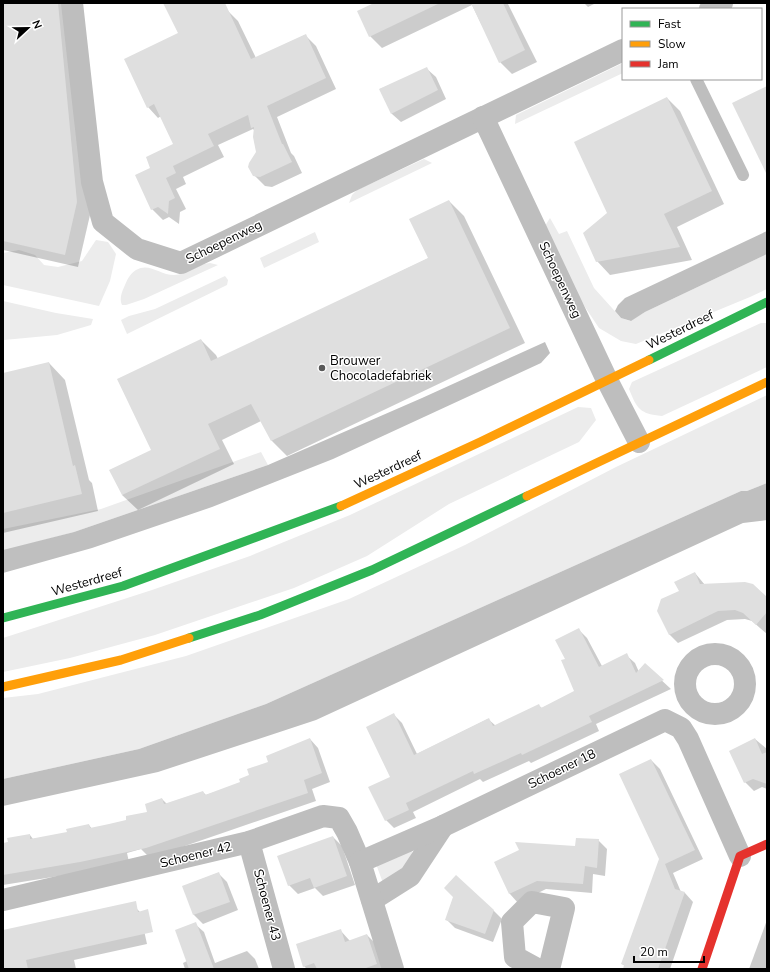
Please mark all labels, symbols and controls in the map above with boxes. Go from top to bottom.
north arrow [8,8,48,48]
legend [622,8,762,80]
text: Fast [658,16,681,32]
text: N [28,18,45,31]
text: Slow [658,36,686,52]
text: Jam [657,56,679,72]
street label: Schoepenweg [183,216,265,268]
street label: Schoepenweg [534,239,586,321]
street label: Westerdreef [643,306,717,354]
place label: Brouwer Chocoladefabriek [330,352,432,385]
marker: Brouwer Chocoladefabriek [317,363,327,373]
street label: Westerdreef [351,446,425,494]
street label: Westerdreef [49,563,125,601]
street label: Schoener 18 [525,745,599,793]
street label: Schoener 42 [158,837,234,873]
street label: Schoener 43 [249,867,285,943]
scale bar [634,938,704,964]
text: 20 m [640,944,668,960]

